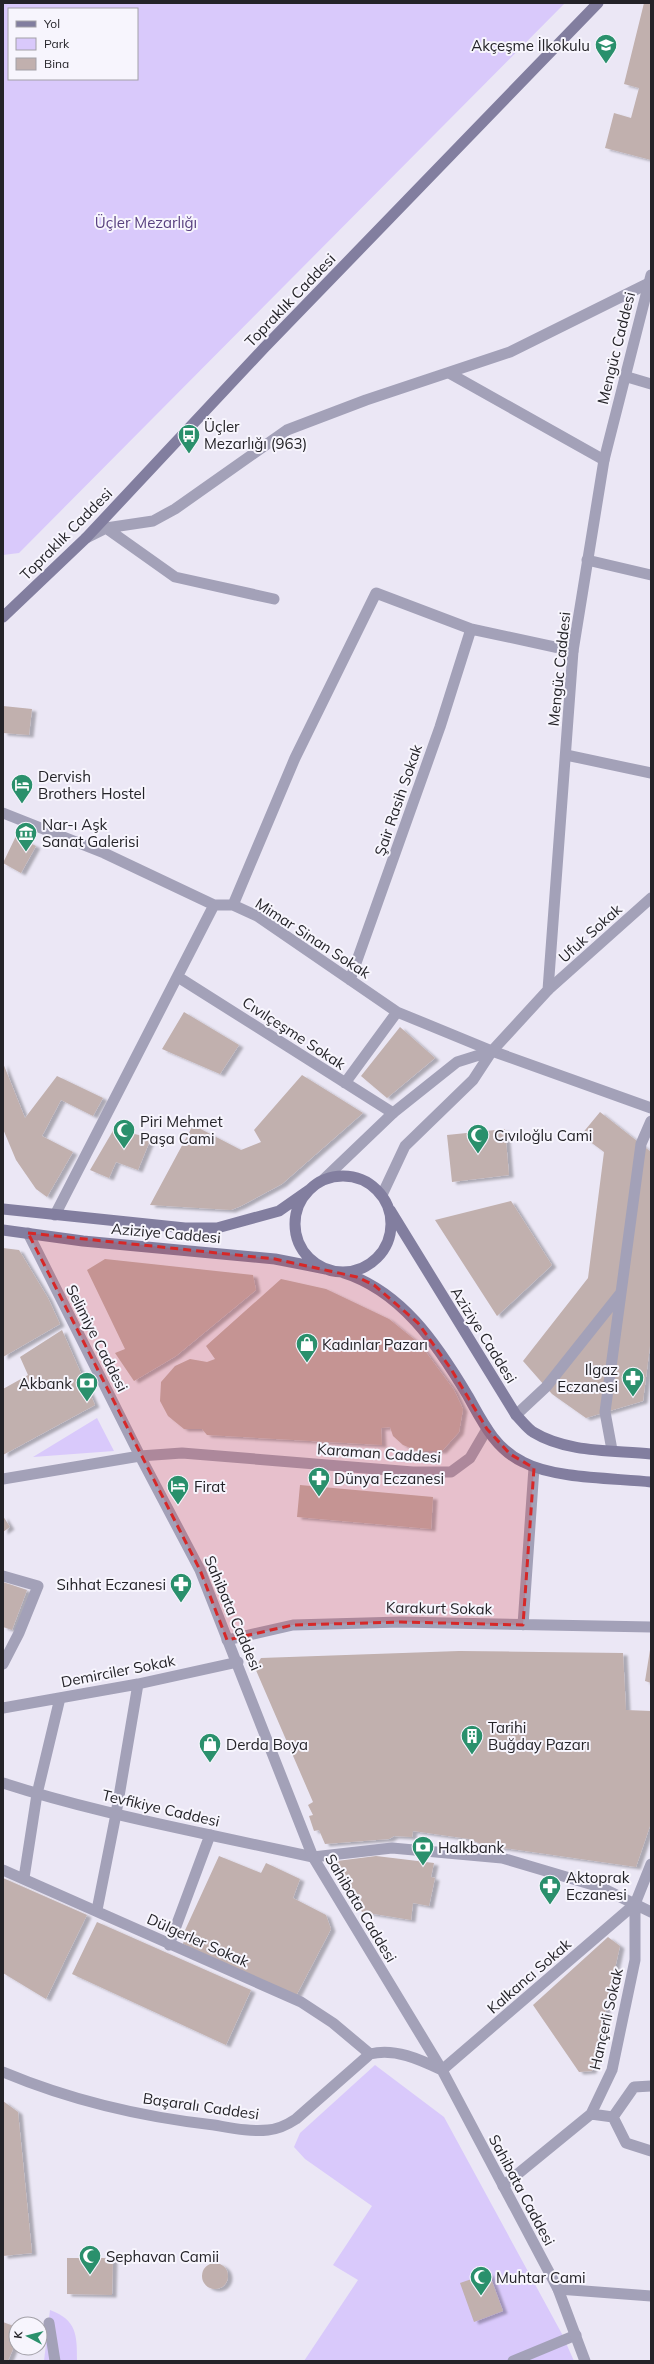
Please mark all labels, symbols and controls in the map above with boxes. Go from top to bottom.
legend [8,8,138,80]
text: Yol [43,16,60,31]
school or university icon: Akçeşme İlkokulu [593,32,619,65]
text: Park [44,36,70,51]
place label: Akçeşme İlkokulu [471,36,590,55]
text: Bina [44,56,69,71]
park label: Üçler Mezarlığı [95,213,197,232]
street label: Topraklık Caddesi [241,249,339,351]
street label: Mengüc Caddesi [593,290,639,406]
place label: Üçler Mezarlığı (963) [204,417,307,453]
bus stop icon: Üçler Mezarlığı (963) [176,422,202,455]
street label: Topraklık Caddesi [16,484,116,584]
street label: Mengüc Caddesi [544,611,574,727]
street label: Şair Rasih Sokak [370,742,426,858]
place label: Dervish Brothers Hostel [38,767,145,803]
hotel icon: Dervish Brothers Hostel [9,772,35,805]
place label: Nar-ı Aşk Sanat Galerisi [42,815,139,851]
museum icon: Nar-ı Aşk Sanat Galerisi [13,820,39,853]
street label: Mimar Sinan Sokak [252,894,374,983]
street label: Ufuk Sokak [554,899,626,966]
street label: Cıvılçeşme Sokak [239,993,349,1074]
place label: Piri Mehmet Paşa Cami [140,1112,223,1148]
mosque icon: Piri Mehmet Paşa Cami [111,1117,137,1150]
mosque icon: Cıvıloğlu Cami [465,1122,491,1155]
place label: Cıvıloğlu Cami [494,1126,592,1145]
street label: Aziziye Caddesi [110,1219,222,1247]
street label: Selimiye Caddesi [62,1281,132,1395]
street label: Aziziye Caddesi [447,1283,521,1387]
shop icon: Kadınlar Pazarı [294,1331,320,1364]
place label: Kadınlar Pazarı [322,1335,428,1354]
place label: Ilgaz Eczanesi [557,1360,618,1396]
pharmacy icon: Ilgaz Eczanesi [620,1365,646,1398]
bank icon: Akbank [74,1370,100,1403]
place label: Akbank [19,1374,72,1393]
street label: Karaman Caddesi [317,1439,441,1467]
pharmacy icon: Dünya Eczanesi [306,1465,332,1498]
place label: Dünya Eczanesi [334,1469,444,1488]
hotel icon: Firat [165,1473,191,1506]
place label: Firat [194,1477,226,1496]
street label: Sahibata Caddesi [200,1553,266,1673]
pharmacy icon: Sıhhat Eczanesi [168,1571,194,1604]
place label: Sıhhat Eczanesi [56,1575,166,1594]
street label: Karakurt Sokak [386,1598,493,1618]
street label: Demirciler Sokak [59,1651,177,1691]
place label: Tarihi Buğday Pazarı [488,1718,590,1754]
building icon: Tarihi Buğday Pazarı [459,1723,485,1756]
shop icon: Derda Boya [197,1731,223,1764]
place label: Derda Boya [226,1735,308,1754]
street label: Tevfikiye Caddesi [100,1785,222,1831]
bank icon: Halkbank [410,1834,436,1867]
place label: Halkbank [438,1838,505,1857]
street label: Sahibata Caddesi [321,1850,401,1966]
place label: Aktoprak Eczanesi [566,1868,630,1904]
pharmacy icon: Aktoprak Eczanesi [537,1873,563,1906]
street label: Dülgerler Sokak [144,1909,252,1971]
street label: Kalkancı Sokak [483,1934,575,2018]
street label: Hançerli Sokak [585,1966,627,2072]
street label: Başaralı Caddesi [142,2088,260,2124]
street label: Sahibata Caddesi [485,2131,559,2249]
mosque icon: Sephavan Camii [77,2243,103,2276]
place label: Sephavan Camii [106,2247,219,2266]
mosque icon: Muhtar Cami [468,2264,494,2297]
place label: Muhtar Cami [496,2268,586,2287]
north arrow [8,2316,48,2356]
text: K [11,2330,26,2339]

